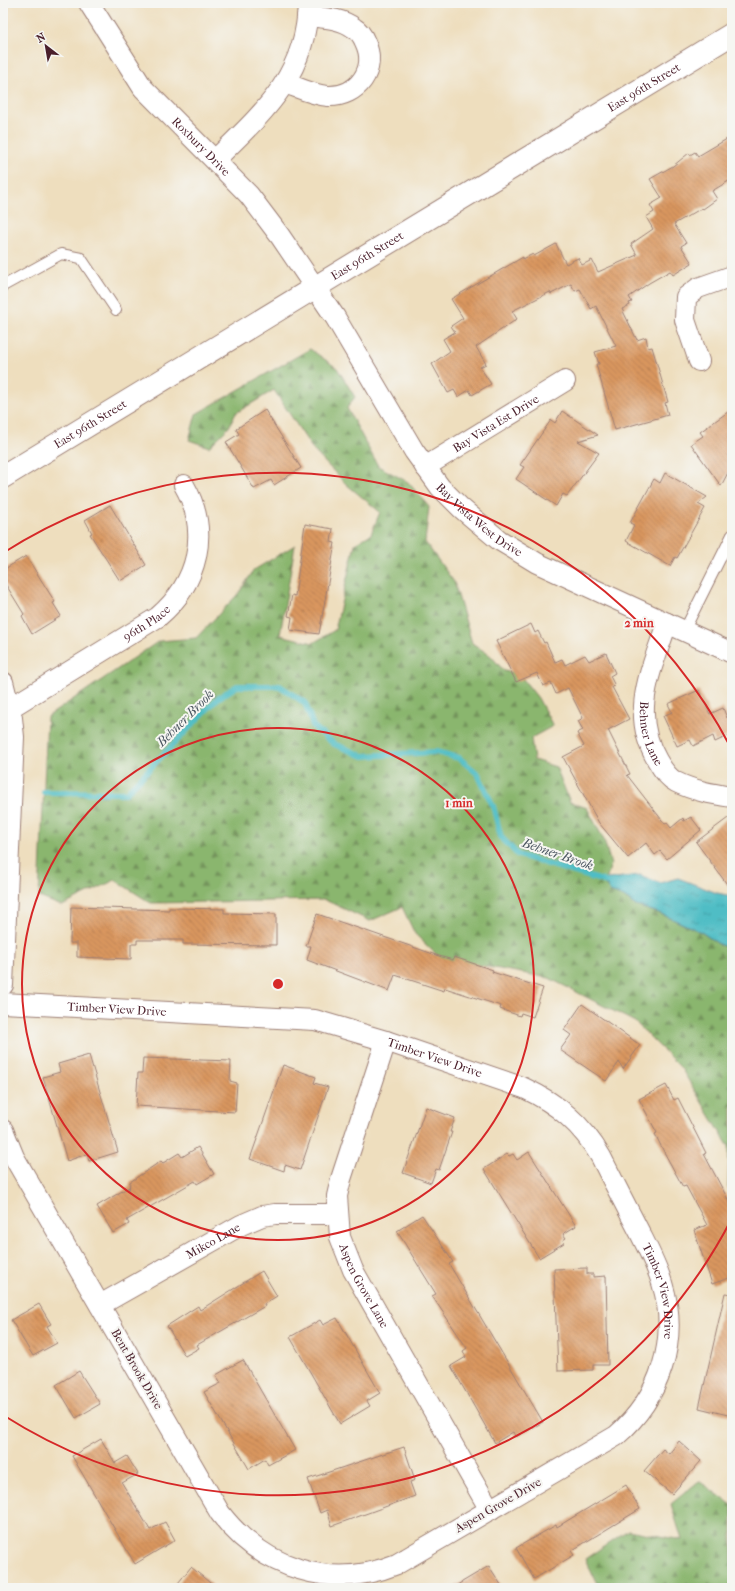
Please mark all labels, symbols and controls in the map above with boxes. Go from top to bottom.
north arrow [26,26,66,66]
text: N [34,30,49,46]
street label: East 96th Street [605,60,683,115]
street label: Roxbury Drive [169,114,233,179]
street label: East 96th Street [328,228,406,283]
street label: Bay Vista Est Drive [450,392,541,455]
street label: East 96th Street [51,396,130,451]
street label: Bay Vista West Drive [433,480,525,559]
street label: 96th Place [121,602,173,644]
text: 2 min [624,616,655,630]
water label: Behner Brook [153,686,217,750]
street label: Behner Lane [637,701,666,768]
text: 1 min [445,796,474,810]
water label: Behner Brook [520,835,596,873]
centre of rings [271,977,285,991]
street label: Timber View Drive [67,1000,167,1019]
street label: Timber View Drive [386,1035,484,1080]
street label: Mikco Lane [183,1220,243,1262]
street label: Aspen Grove Lane [336,1240,392,1331]
street label: Timber View Drive [639,1241,676,1340]
street label: Bent Brook Drive [108,1326,166,1412]
street label: Aspen Grove Drive [452,1475,544,1536]

